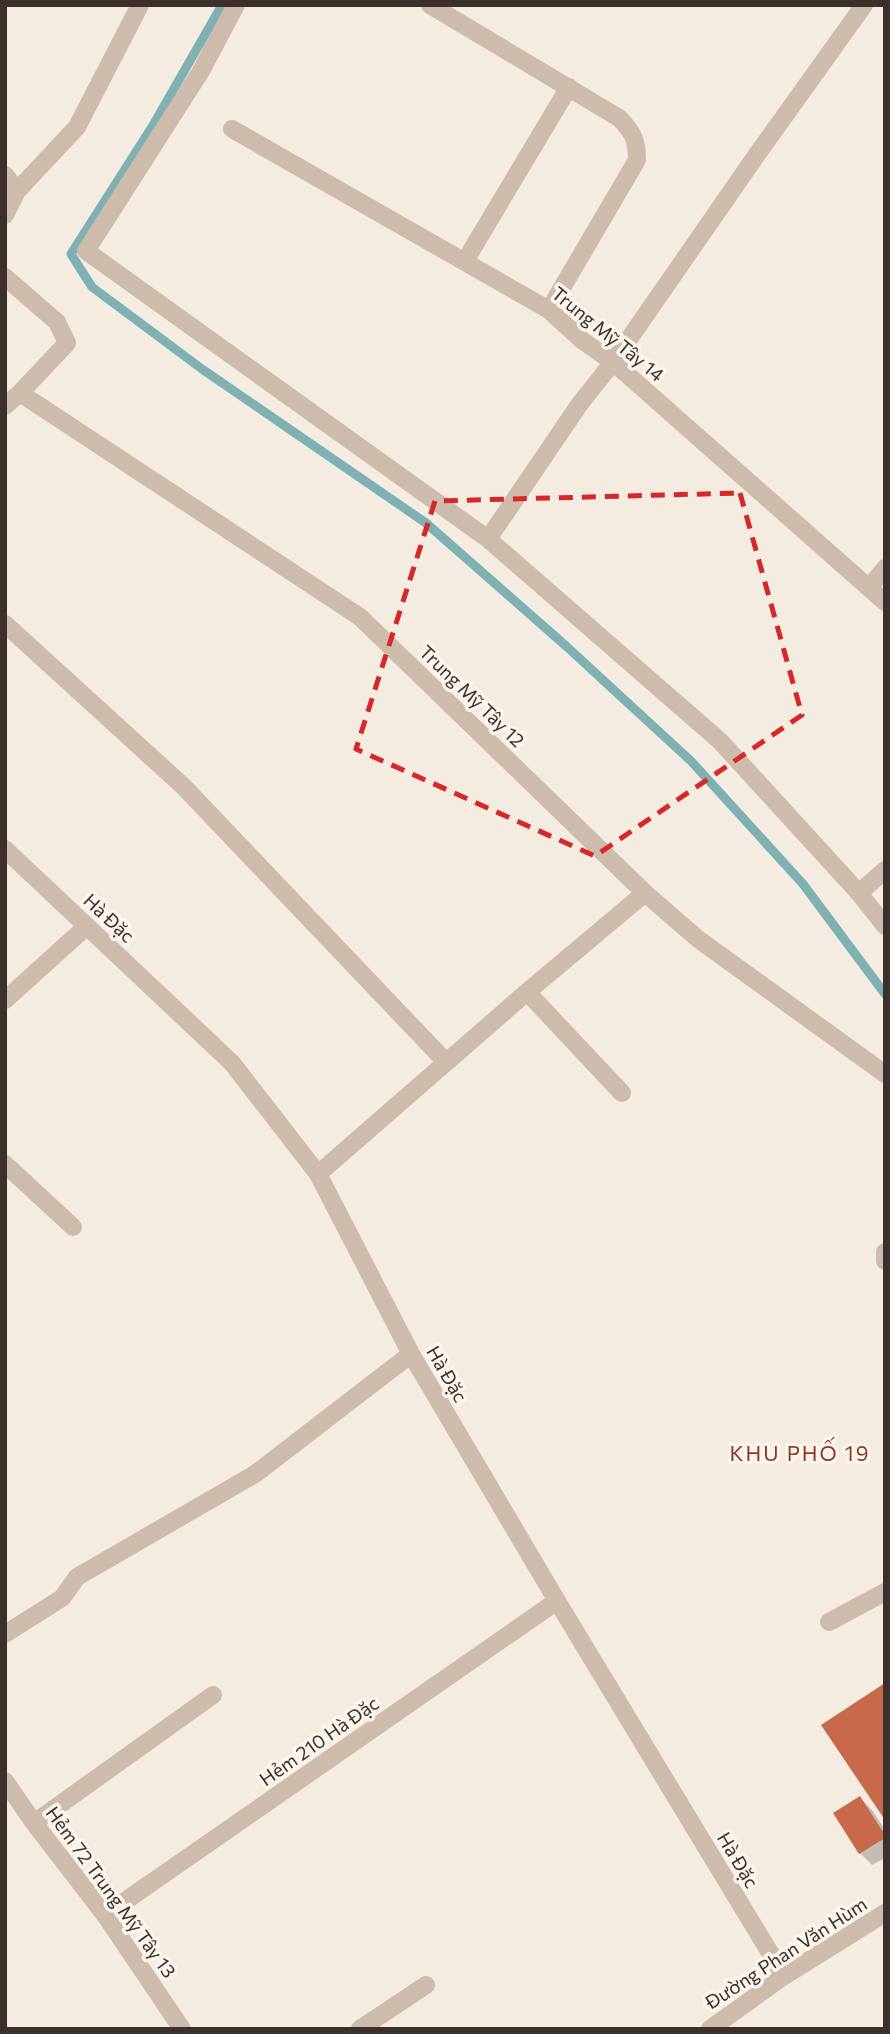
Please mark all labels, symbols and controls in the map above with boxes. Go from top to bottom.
street label: Trung Mỹ Tây 14 [548,281,669,386]
street label: Trung Mỹ Tây 12 [415,640,530,751]
street label: Hà Đặc [79,888,139,947]
street label: Hà Đặc [422,1342,473,1406]
district label: KHU PHỐ 19 [729,1437,871,1465]
street label: Hẻm 210 Hà Đặc [255,1691,383,1790]
street label: Hẻm 72 Trung Mỹ Tây 13 [42,1802,181,1982]
street label: Hà Đặc [713,1828,764,1892]
street label: Đường Phan Văn Hùm [700,1892,871,2014]

